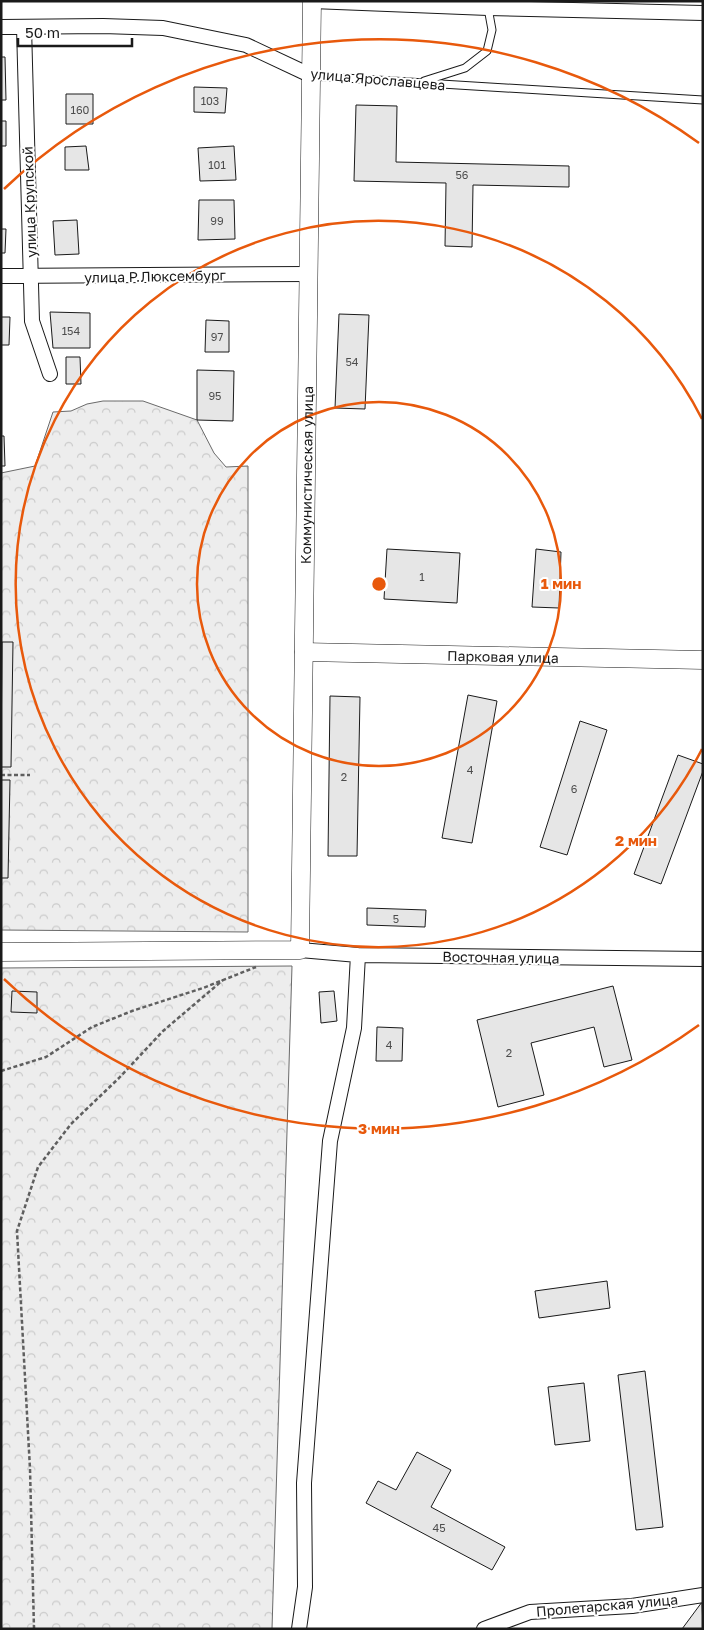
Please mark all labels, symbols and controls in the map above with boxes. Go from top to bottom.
scale bar [18,15,131,47]
text: 50 m [25,23,60,41]
street label: улица Ярославцева [310,65,446,93]
house number: 103 [201,94,219,107]
house number: 160 [71,103,90,116]
street label: улица Крупской [19,146,39,258]
house number: 101 [208,158,226,171]
house number: 56 [455,168,469,181]
house number: 99 [210,214,224,227]
street label: улица Р.Люксембург [84,266,227,286]
house number: 154 [62,324,80,337]
house number: 97 [211,330,223,343]
house number: 54 [345,355,359,368]
street label: Коммунистическая улица [296,386,316,564]
house number: 95 [208,389,222,402]
house number: 1 [419,570,425,583]
text: 1 мин [541,574,581,592]
centre of rings [370,575,388,593]
street label: Парковая улица [447,646,559,666]
house number: 4 [467,763,474,776]
house number: 2 [341,770,347,783]
house number: 6 [571,782,578,795]
text: 2 мин [615,831,657,849]
house number: 5 [393,912,399,925]
street label: Восточная улица [442,947,560,967]
house number: 4 [386,1038,393,1051]
house number: 2 [506,1046,512,1059]
text: 3 мин [358,1119,400,1137]
house number: 45 [432,1521,446,1534]
street label: Пролетарская улица [535,1590,679,1620]

